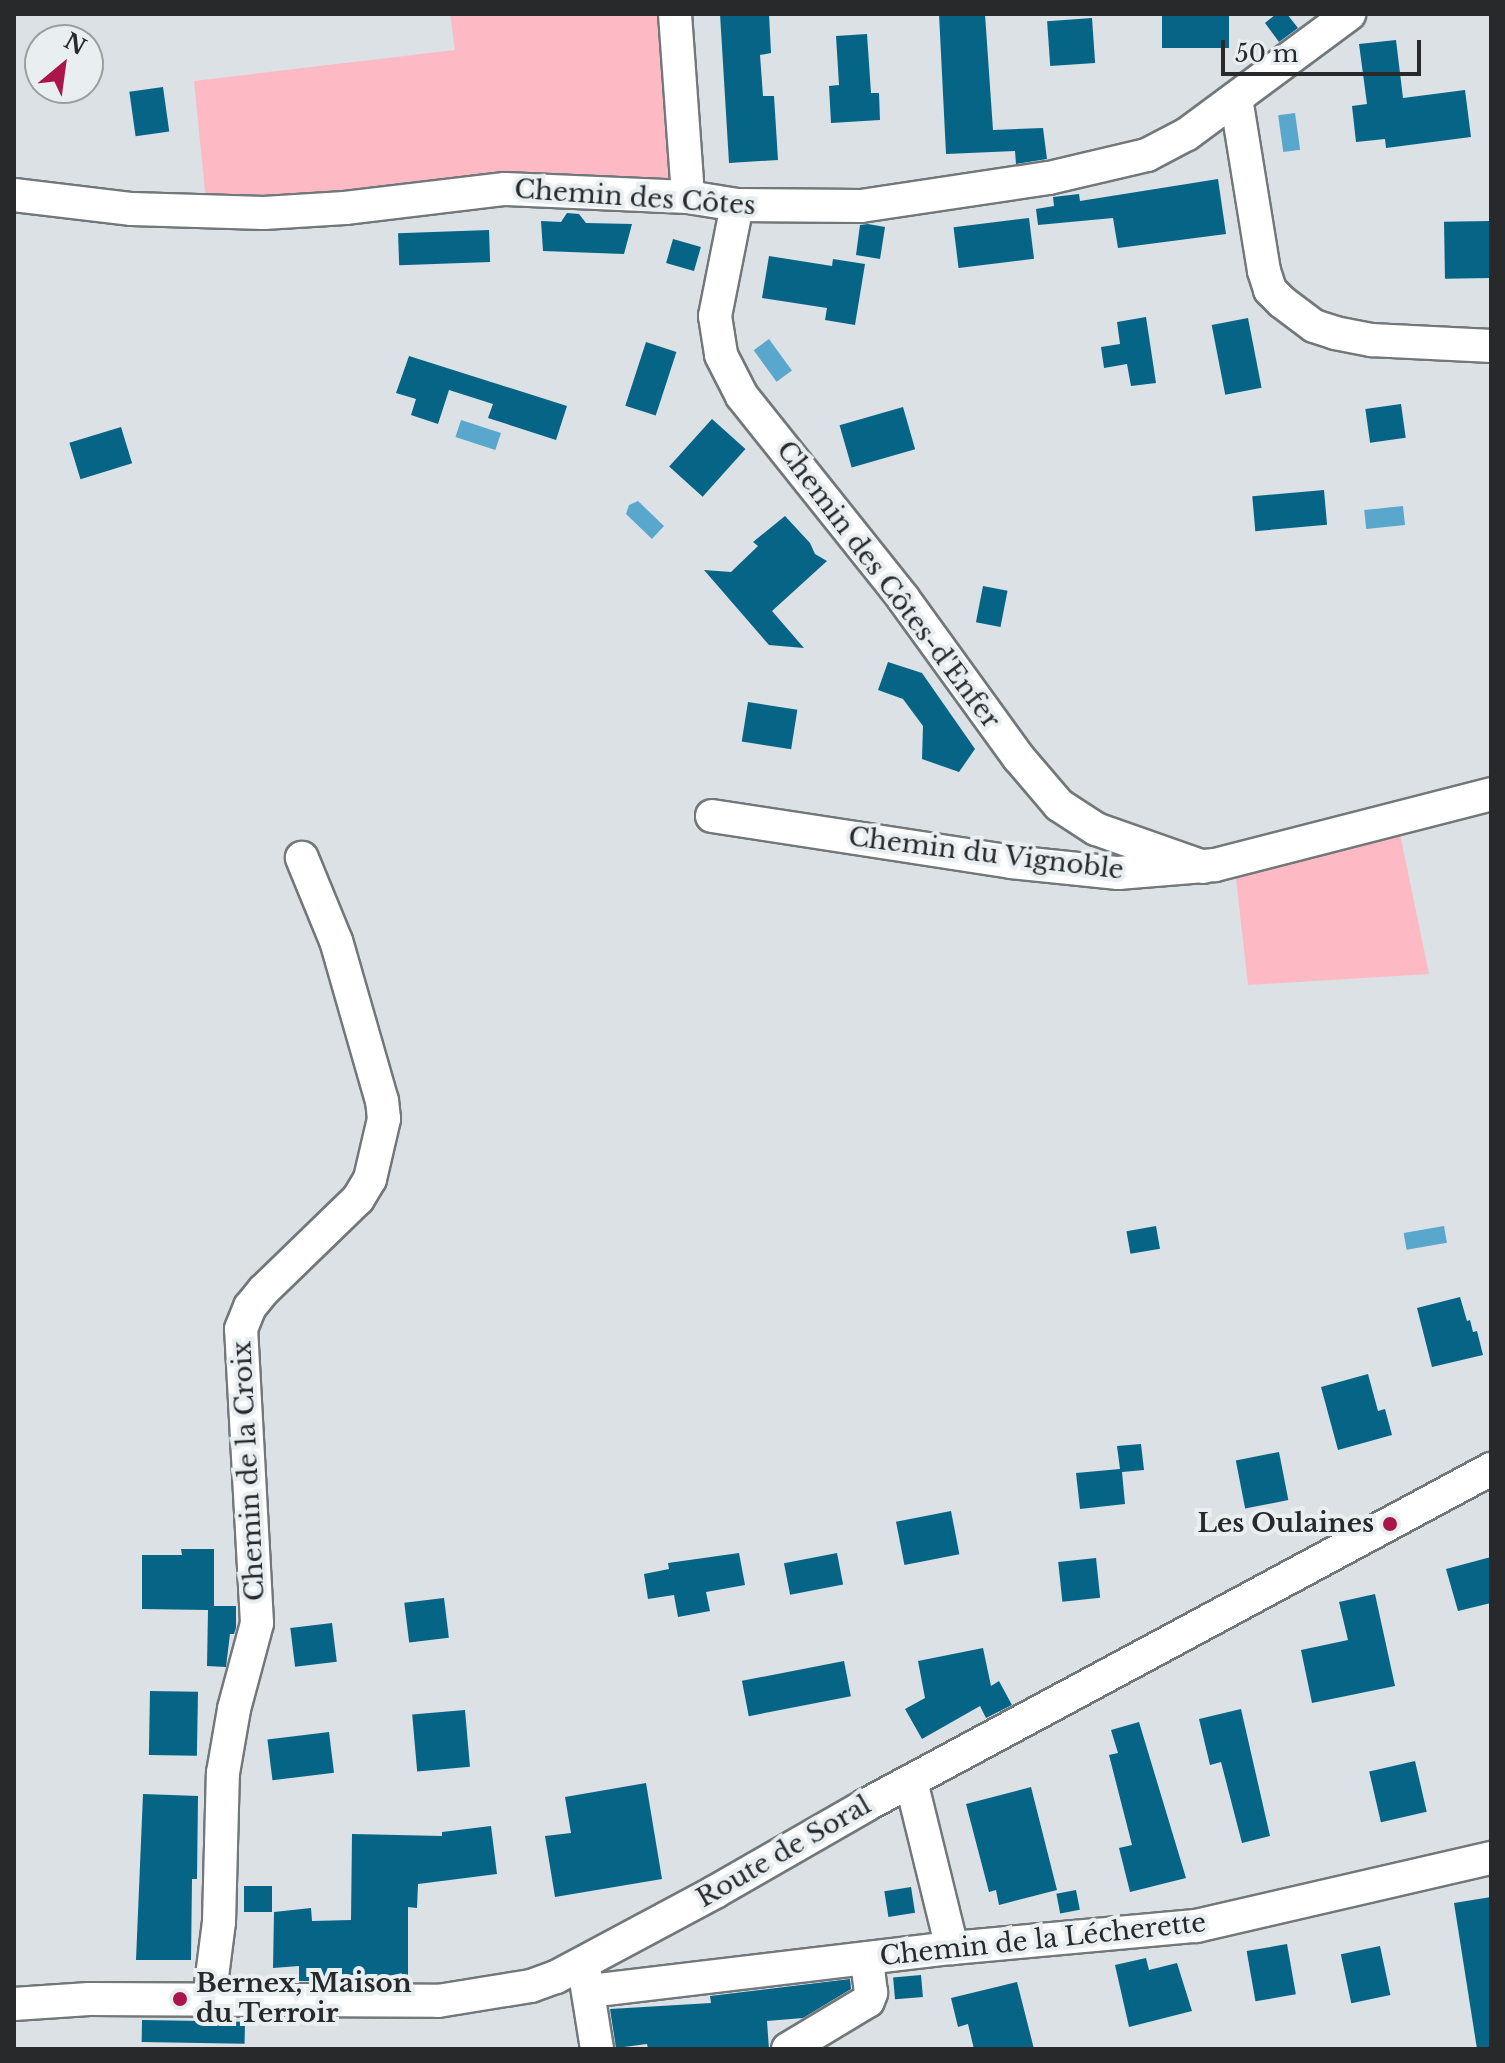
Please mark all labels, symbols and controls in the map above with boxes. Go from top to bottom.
north arrow [24,24,104,104]
scale bar [1225,24,1425,74]
text: N [59,27,90,61]
text: 50 m [1235,39,1298,68]
street label: Chemin des Côtes [513,174,757,222]
street label: Chemin des Côtes-d'Enfer [770,435,1006,735]
street label: Chemin du Vignoble [846,822,1126,886]
street label: Chemin de la Croix [227,1340,271,1602]
place label: Les Oulaines [1197,1508,1374,1540]
marker: Les Oulaines [1381,1515,1399,1533]
street label: Route de Soral [691,1790,877,1914]
street label: Chemin de la Lécherette [878,1907,1208,1973]
place label: Bernex, Maison du Terroir [196,1968,412,2030]
marker: Bernex, Maison du Terroir [171,1990,189,2008]

